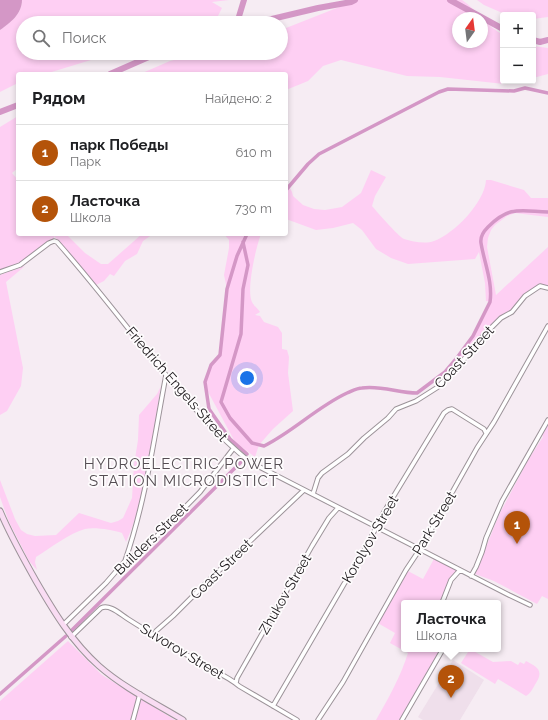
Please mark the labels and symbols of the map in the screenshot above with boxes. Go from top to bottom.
north arrow [452,12,488,48]
street label: Coast Street [431,322,497,391]
street label: Friedrich Engels Street [123,323,231,445]
your location [237,368,257,388]
district label: HYDROELECTRIC POWER STATION MICRODISTICT [84,455,284,490]
street label: Park Street [409,488,459,558]
street label: Korolyov Street [338,492,402,586]
street label: Builders Street [111,500,191,578]
pin: 1 [504,511,530,544]
street label: Coast Street [187,535,255,602]
street label: Zhukov Street [256,551,315,637]
street label: Suvorov Street [137,620,227,682]
pin: 2 [438,665,464,698]

